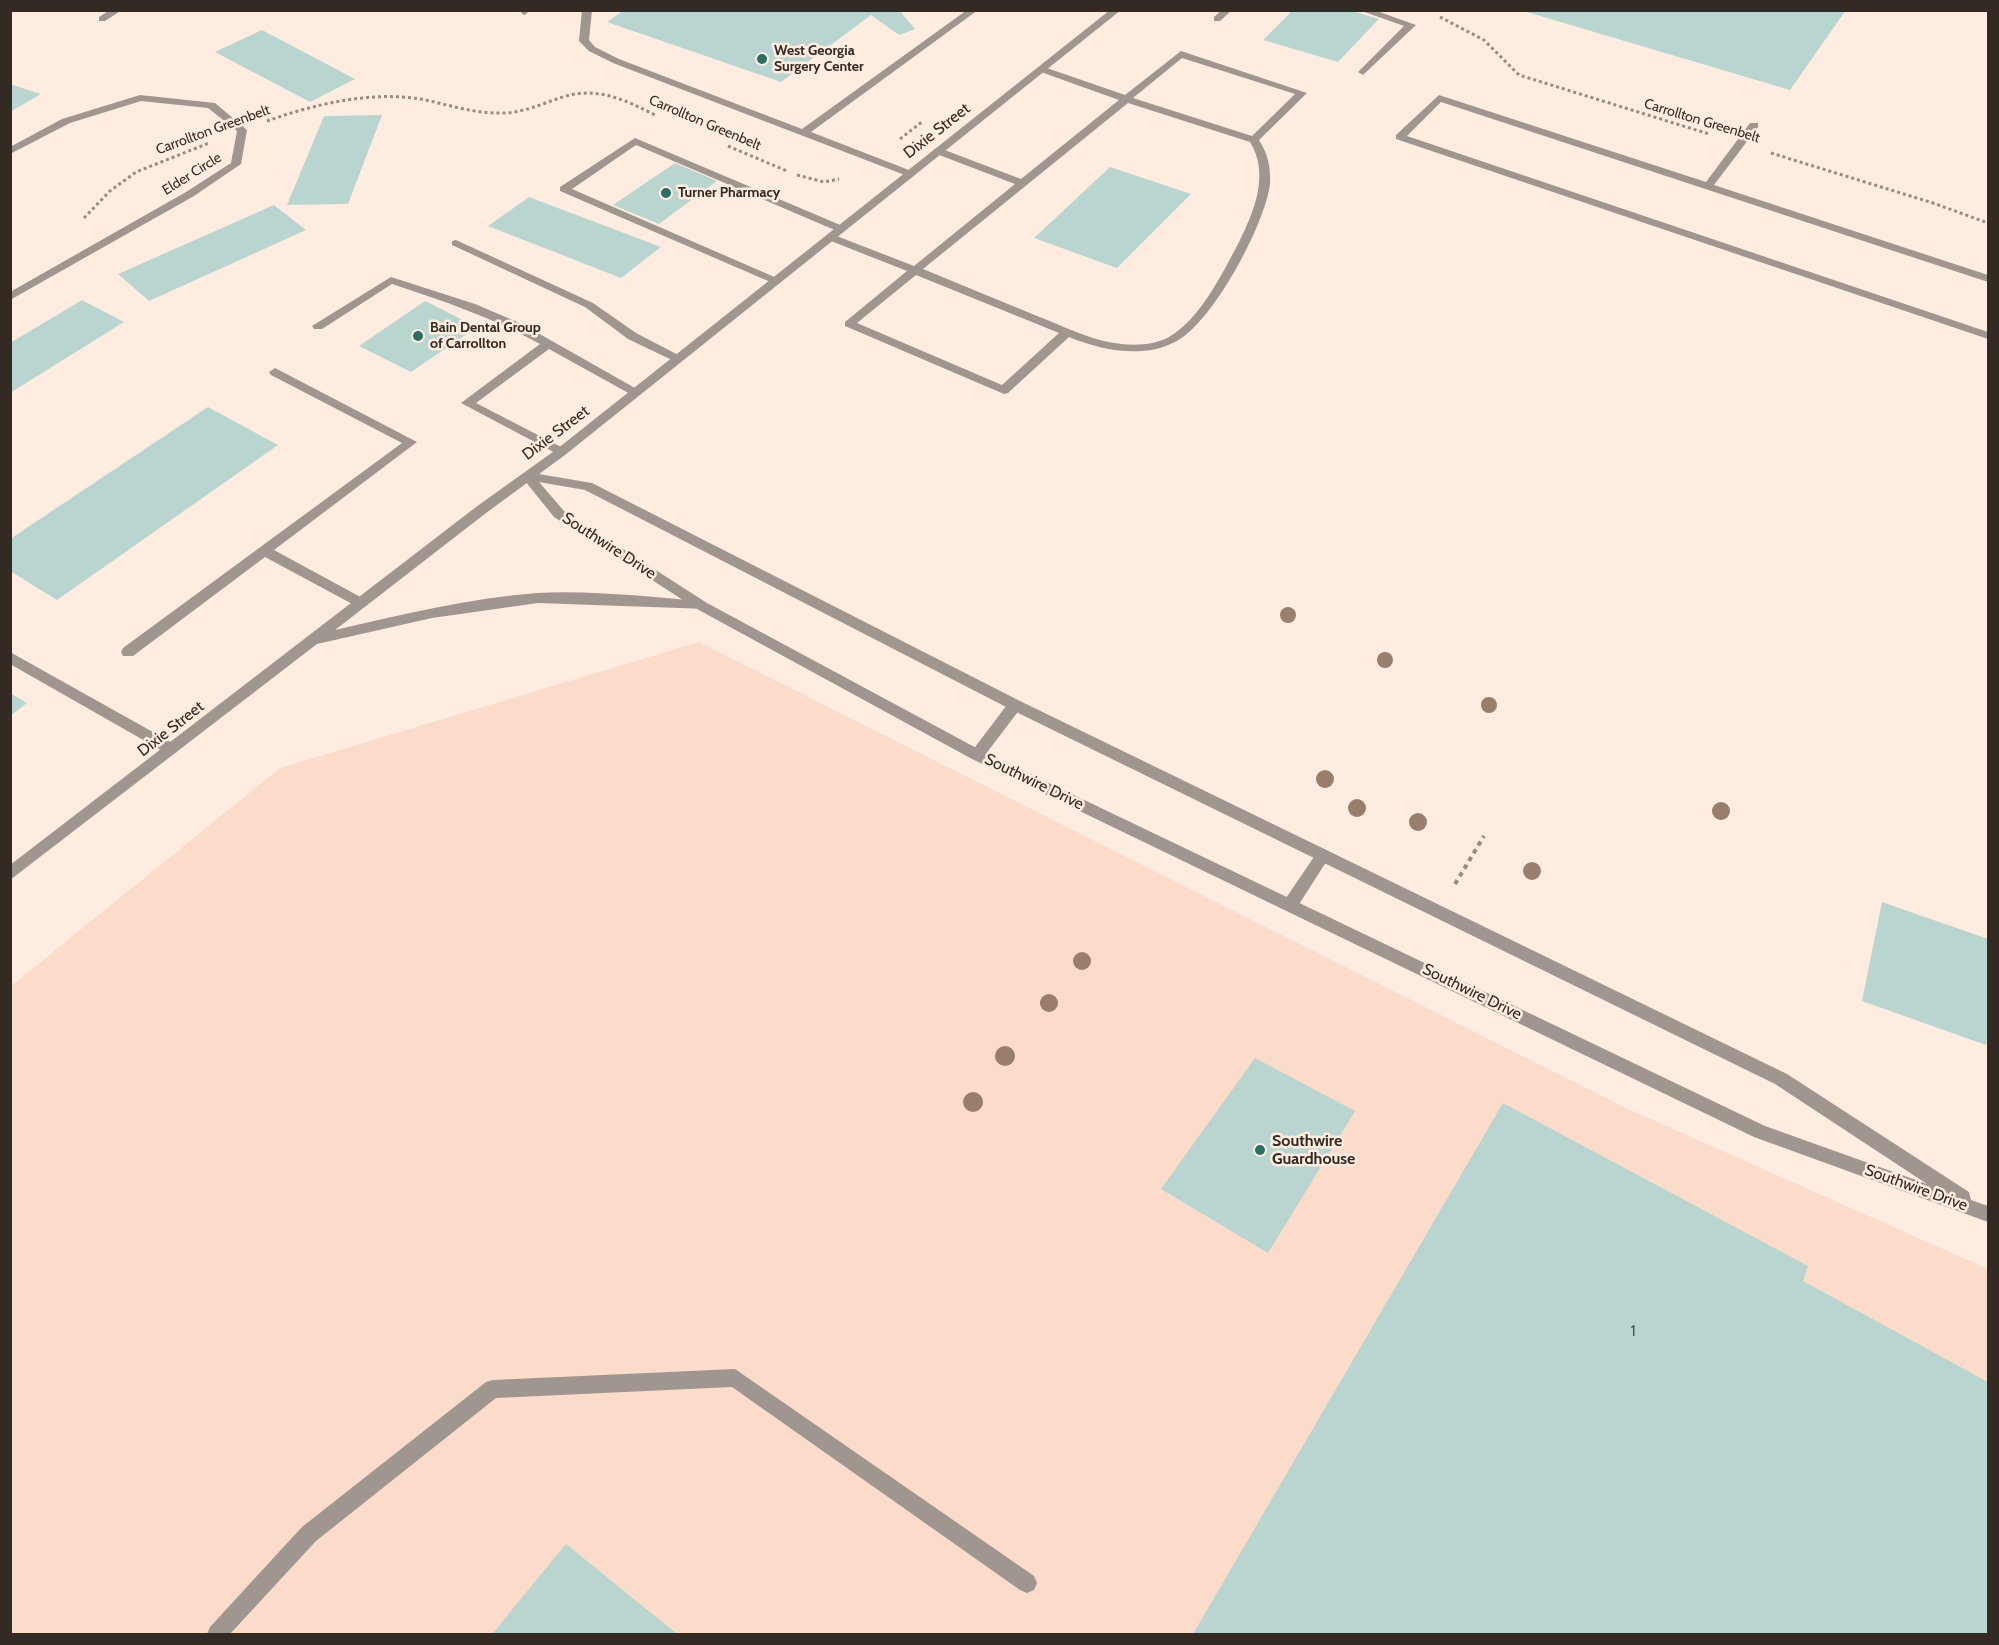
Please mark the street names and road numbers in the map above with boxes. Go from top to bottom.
street label: Carrollton Greenbelt [646,92,764,154]
street label: Carrollton Greenbelt [1642,95,1762,147]
street label: Dixie Street [900,99,974,163]
street label: Carrollton Greenbelt [154,102,272,158]
street label: Elder Circle [159,149,225,199]
street label: Dixie Street [519,402,593,464]
street label: Southwire Drive [558,509,660,583]
street label: Dixie Street [134,697,208,761]
street label: Southwire Drive [981,750,1087,814]
street label: Southwire Drive [1419,960,1525,1024]
street label: Southwire Drive [1862,1161,1970,1215]

